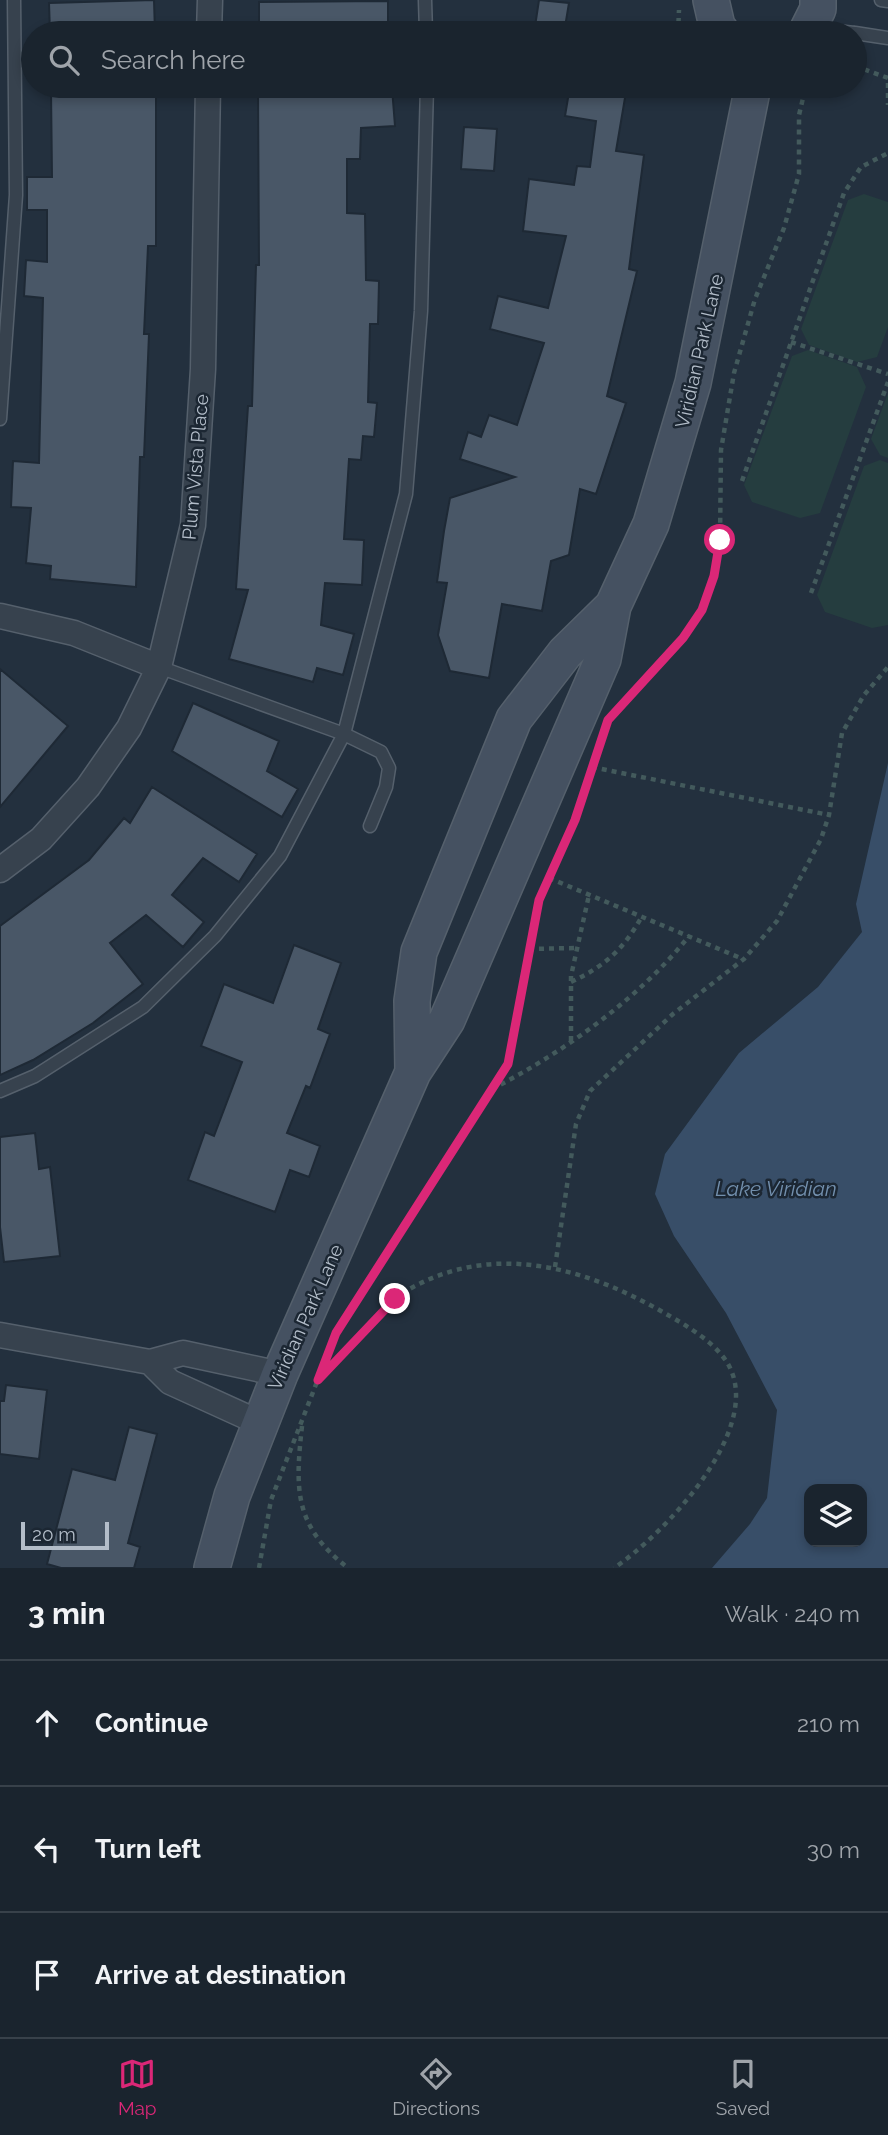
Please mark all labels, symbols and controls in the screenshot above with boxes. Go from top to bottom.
search box [21,21,867,98]
icon: search [45,41,83,79]
text: Search here [101,45,245,75]
street label: Viridian Park Lane [671,272,727,430]
street label: Plum Vista Place [178,393,212,541]
route start [704,524,735,555]
water label: Lake Viridian [715,1176,837,1201]
street label: Viridian Park Lane [263,1241,347,1393]
route end [379,1283,410,1314]
map controls [804,1484,867,1547]
button: layers [804,1484,867,1547]
scale bar [21,1519,108,1551]
text: 20 m [32,1523,76,1545]
text: 3 min [28,1596,106,1631]
text: Walk · 240 m [724,1600,860,1627]
icon: ahead [28,1704,66,1742]
text: Continue [95,1708,208,1738]
text: 210 m [797,1710,860,1737]
icon: left [28,1830,66,1868]
text: Turn left [95,1834,201,1864]
text: 30 m [807,1836,860,1863]
icon: arrive [28,1956,66,1994]
text: Arrive at destination [95,1960,346,1990]
tab: Map [118,2055,157,2119]
tab: Directions [392,2055,480,2119]
tab: Saved [716,2055,770,2119]

